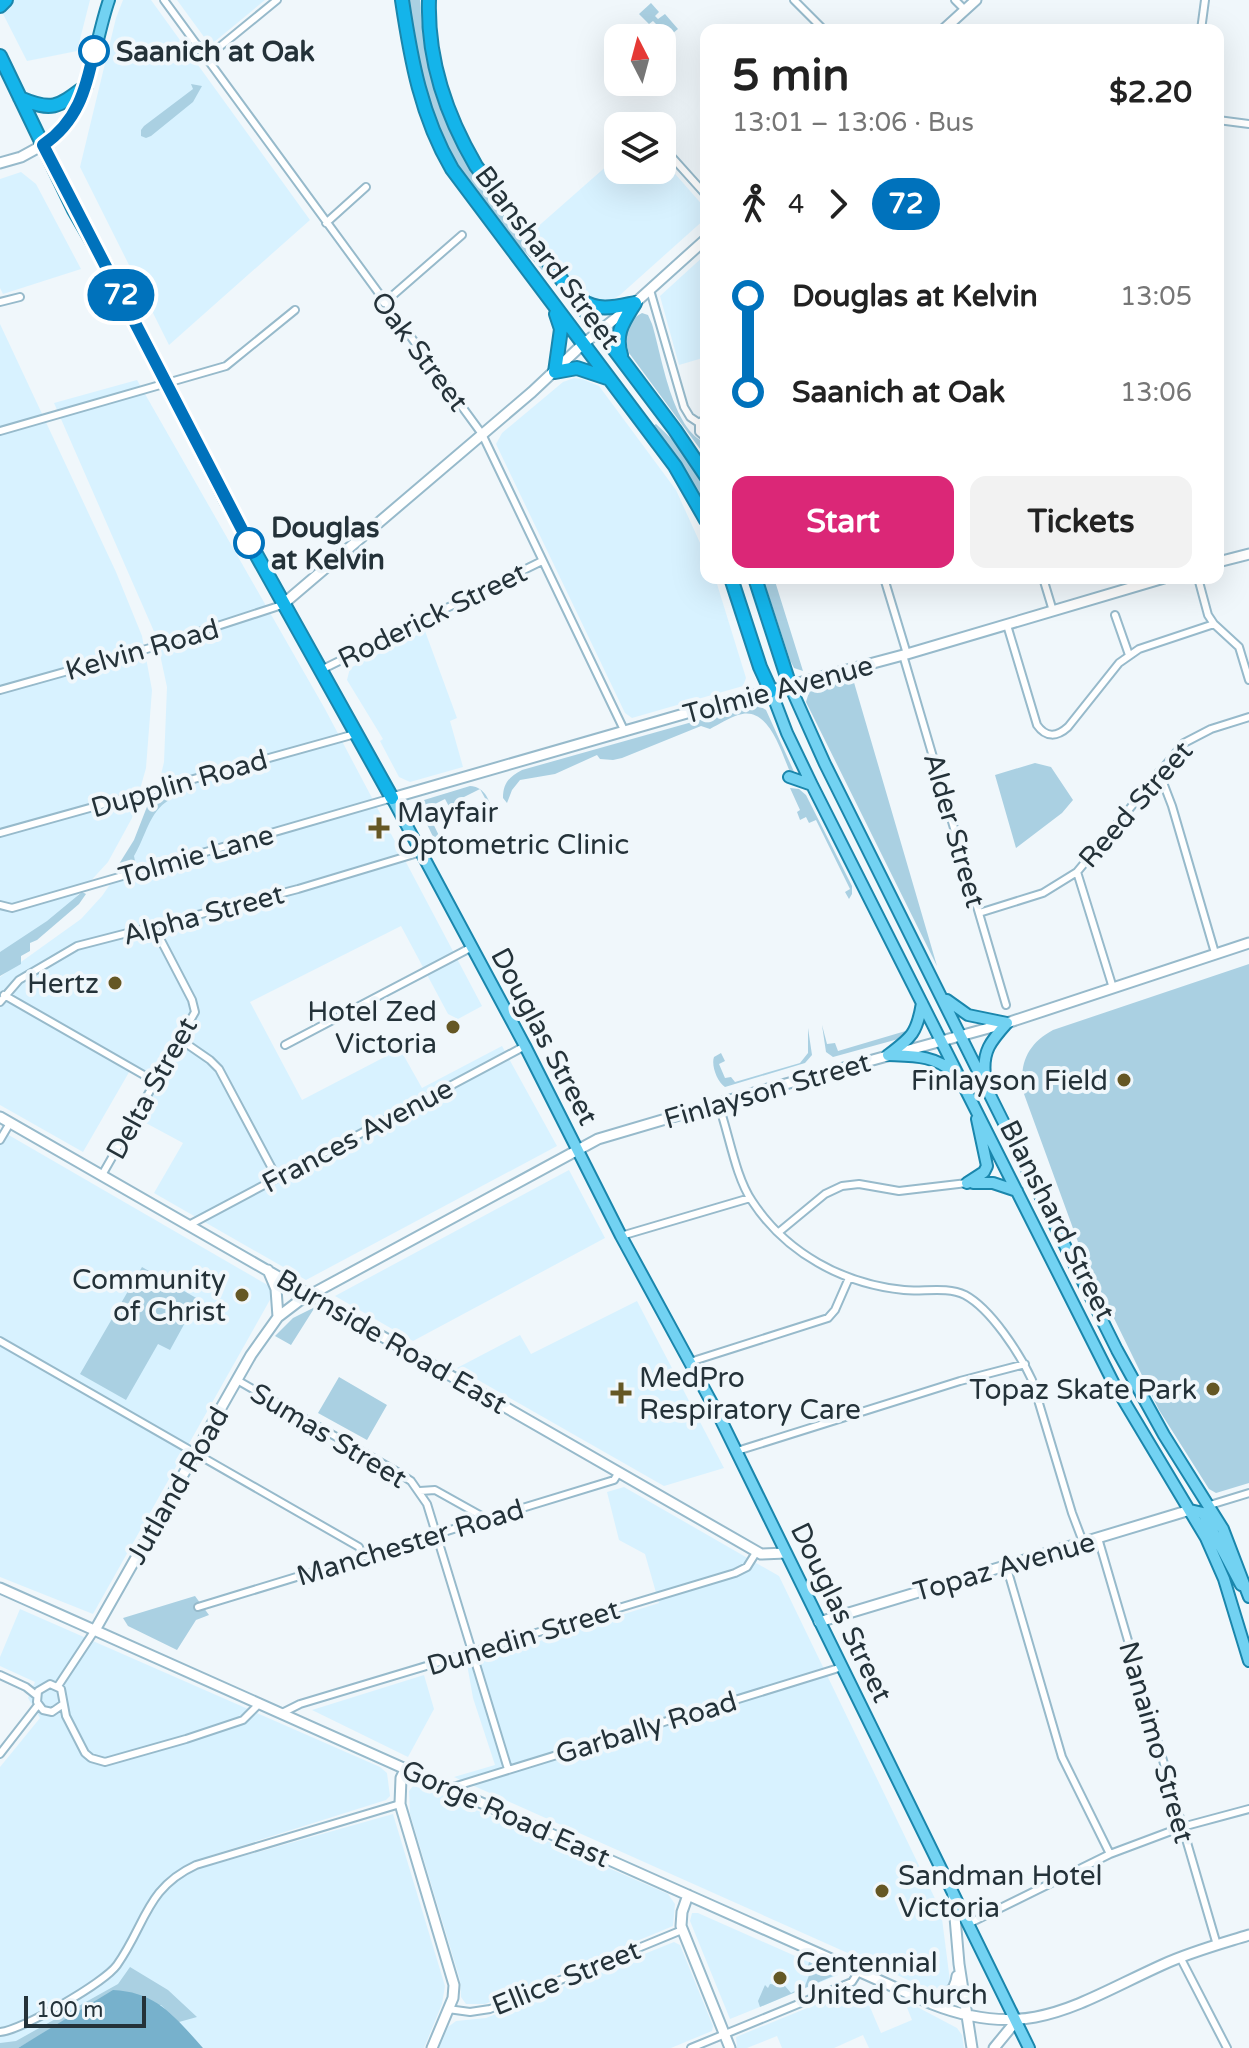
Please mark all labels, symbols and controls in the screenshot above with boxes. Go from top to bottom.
north arrow [604,24,676,96]
map controls [604,24,676,184]
place label: Saanich at Oak [116,35,315,69]
marker: Saanich at Oak [79,36,109,66]
text: 5 min [732,50,849,103]
text: $2.20 [1109,74,1192,111]
text: 13:01 – 13:06 · Bus [732,107,974,138]
button: layers [604,112,676,184]
street label: Blanshard Street [467,159,627,356]
icon: walk [732,182,776,226]
icon: forward [816,182,860,226]
text: 72 [888,187,924,221]
text: 4 [788,189,804,220]
line badge: 72 [85,269,157,321]
text: 72 [103,278,139,312]
text: Douglas at Kelvin [792,278,1038,315]
text: 13:05 [1120,281,1192,312]
street label: Oak Street [363,285,475,418]
text: Saanich at Oak [792,374,1005,411]
text: 13:06 [1120,377,1192,408]
button: Start [732,476,954,568]
button: Tickets [970,476,1192,568]
place label: Douglas at Kelvin [271,511,385,577]
marker: Douglas at Kelvin [234,528,264,558]
street label: Roderick Street [333,555,533,676]
street label: Kelvin Road [62,612,223,688]
street label: Tolmie Avenue [680,648,877,732]
street label: Reed Street [1072,734,1200,875]
street label: Dupplin Road [87,743,271,825]
street label: Alder Street [916,749,992,912]
place label: Mayfair Optometric Clinic [397,796,629,862]
marker: Mayfair Optometric Clinic [368,817,390,839]
street label: Tolmie Lane [115,818,278,894]
street label: Alpha Street [119,877,288,953]
street label: Douglas Street [483,942,605,1131]
place label: Hertz [27,967,99,1001]
marker: Hertz [106,974,124,992]
place label: Hotel Zed Victoria [307,995,437,1061]
street label: Delta Street [99,1011,205,1165]
marker: Hotel Zed Victoria [444,1018,462,1036]
street label: Finlayson Street [660,1045,875,1137]
place label: Finlayson Field [911,1064,1108,1098]
street label: Frances Avenue [256,1071,459,1201]
marker: Finlayson Field [1115,1071,1133,1089]
street label: Blanshard Street [992,1115,1122,1327]
street label: Burnside Road East [270,1262,513,1422]
place label: Community of Christ [72,1263,226,1329]
marker: Community of Christ [233,1286,251,1304]
place label: MedPro Respiratory Care [639,1361,861,1427]
place label: Topaz Skate Park [969,1373,1197,1407]
street label: Sumas Street [244,1376,413,1496]
marker: Topaz Skate Park [1204,1380,1222,1398]
marker: MedPro Respiratory Care [610,1382,632,1404]
street label: Jutland Road [119,1401,237,1570]
street label: Manchester Road [293,1492,528,1594]
street label: Douglas Street [783,1517,899,1708]
street label: Topaz Avenue [910,1525,1099,1609]
street label: Dunedin Street [423,1592,624,1683]
street label: Nanaimo Street [1111,1638,1201,1847]
street label: Garbally Road [552,1684,741,1772]
street label: Gorge Road East [396,1753,615,1875]
place label: Sandman Hotel Victoria [898,1859,1102,1925]
marker: Sandman Hotel Victoria [873,1882,891,1900]
street label: Ellice Street [487,1933,646,2023]
place label: Centennial United Church [796,1946,988,2012]
marker: Centennial United Church [771,1969,789,1987]
scale bar [24,1992,146,2028]
text: 100 m [36,1997,103,2023]

